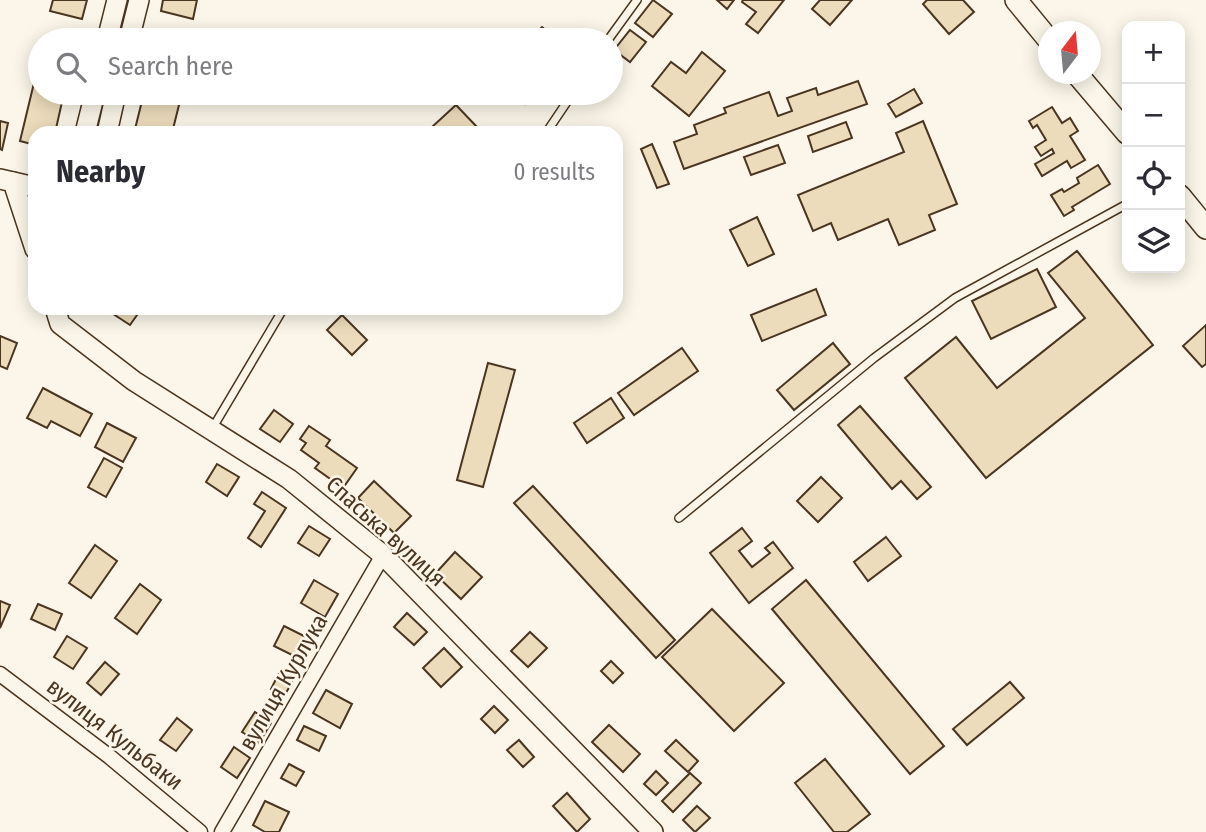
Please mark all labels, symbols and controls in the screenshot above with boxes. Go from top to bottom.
north arrow [1038,21,1101,84]
map controls [1122,21,1185,273]
button: + [1122,21,1185,84]
search box [28,28,623,105]
icon: search [52,48,90,86]
text: Search here [108,51,233,82]
button: − [1122,84,1185,147]
button: locate [1122,147,1185,210]
text: Nearby [56,154,145,190]
text: 0 results [514,158,595,186]
button: layers [1122,210,1185,273]
street label: Спаська вулиця [320,470,452,592]
street label: вулиця Курлука [233,609,333,755]
street label: вулиця Кульбаки [41,672,189,796]

